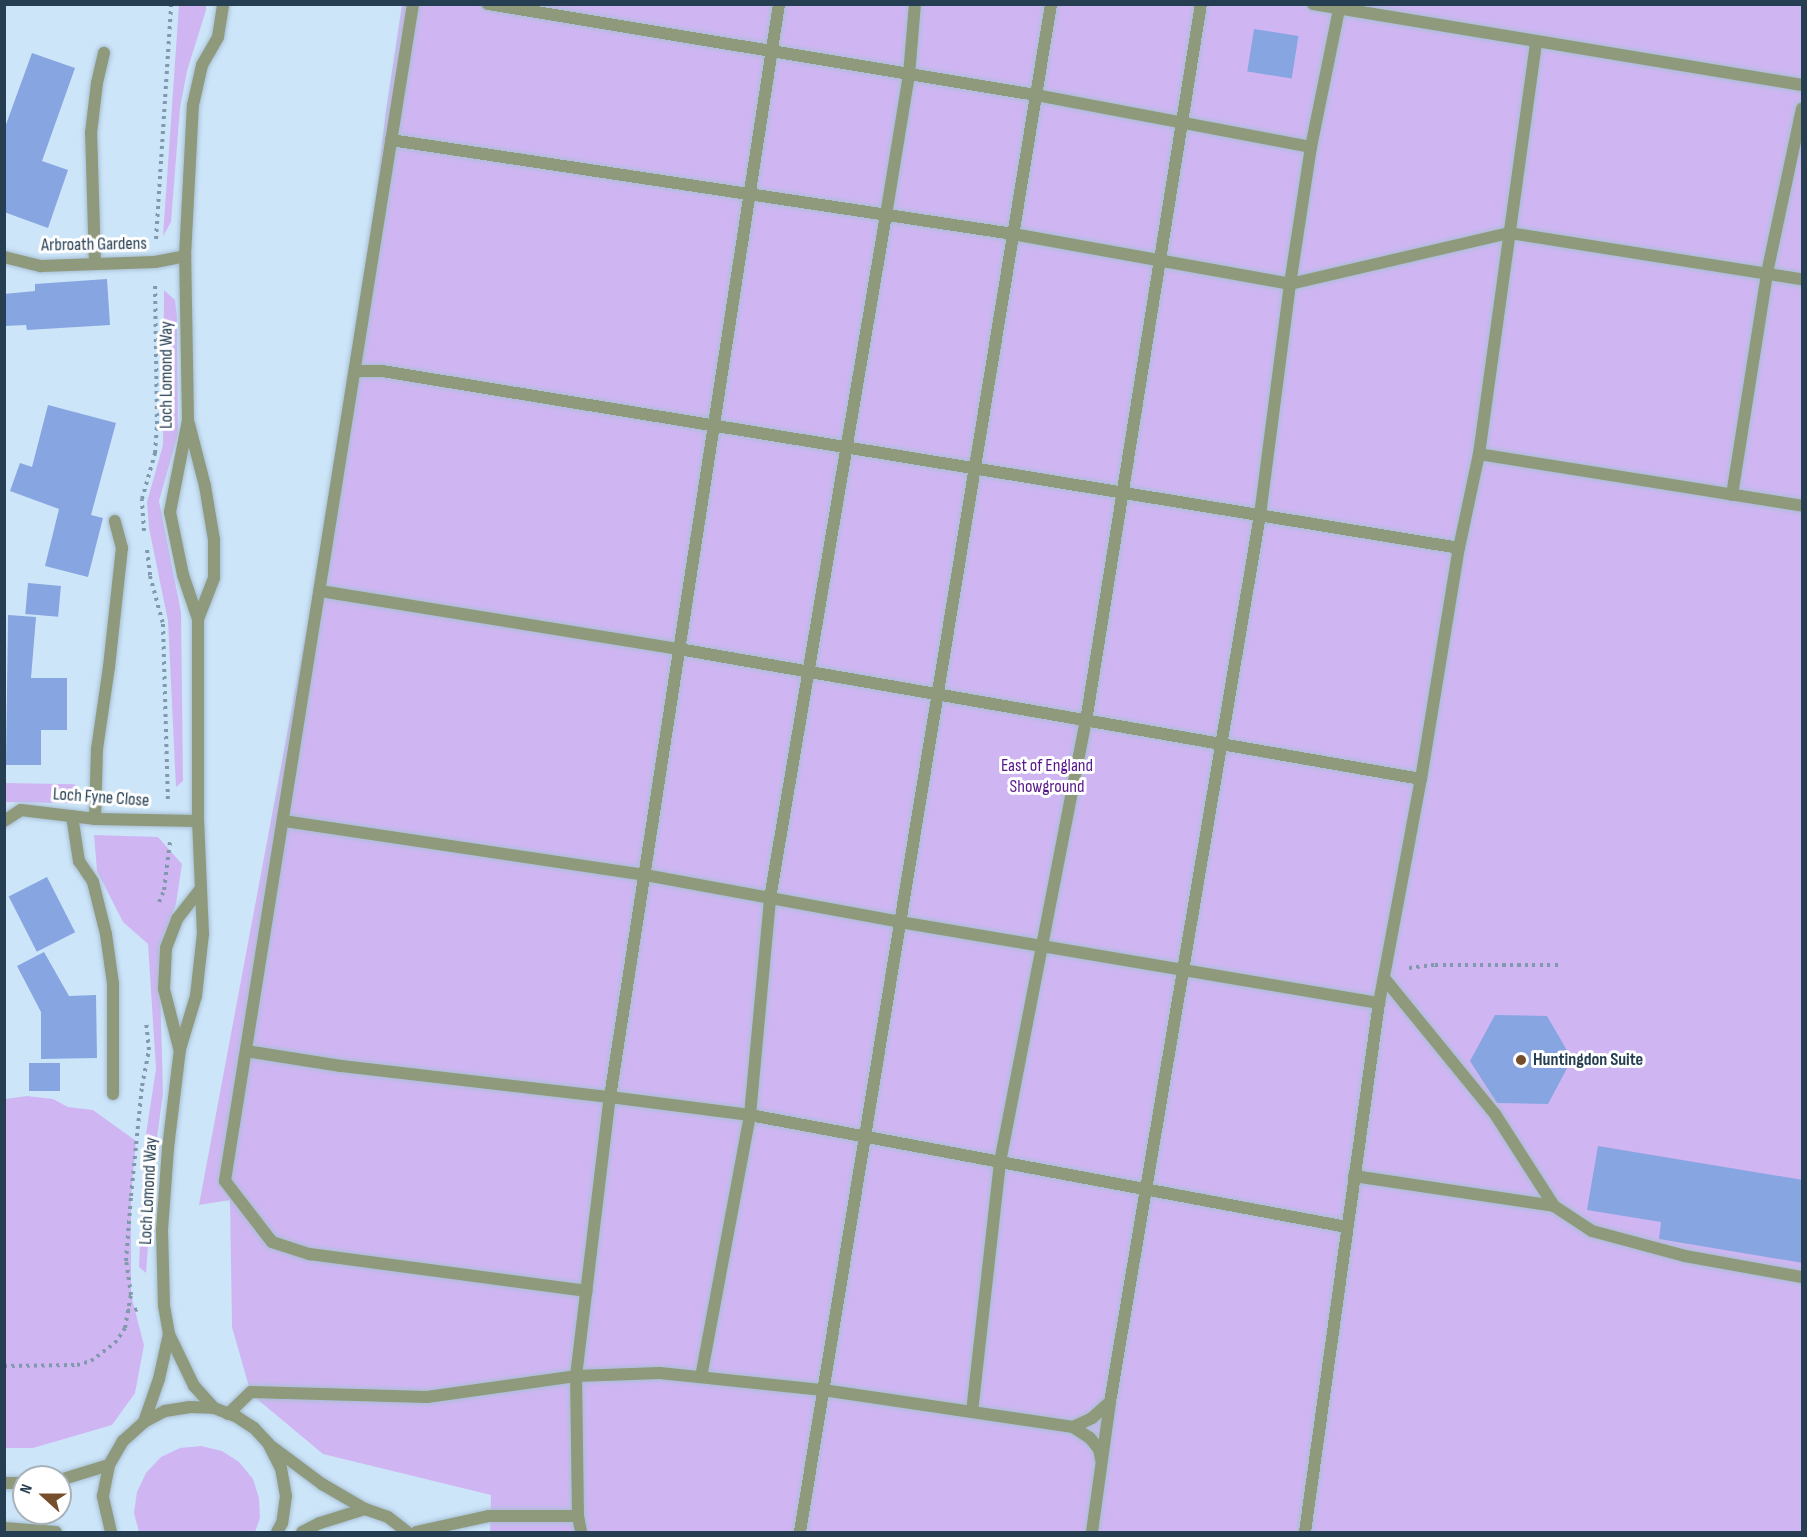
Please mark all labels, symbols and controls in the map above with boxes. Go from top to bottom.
street label: Arbroath Gardens [41,233,147,257]
street label: Loch Lomond Way [156,321,178,429]
park label: East of England Showground [1001,756,1093,798]
street label: Loch Fyne Close [52,784,150,812]
place label: Huntingdon Suite [1533,1049,1643,1071]
marker: Huntingdon Suite [1514,1053,1528,1067]
street label: Loch Lomond Way [135,1137,163,1245]
north arrow [12,1465,72,1525]
text: N [16,1482,37,1496]

